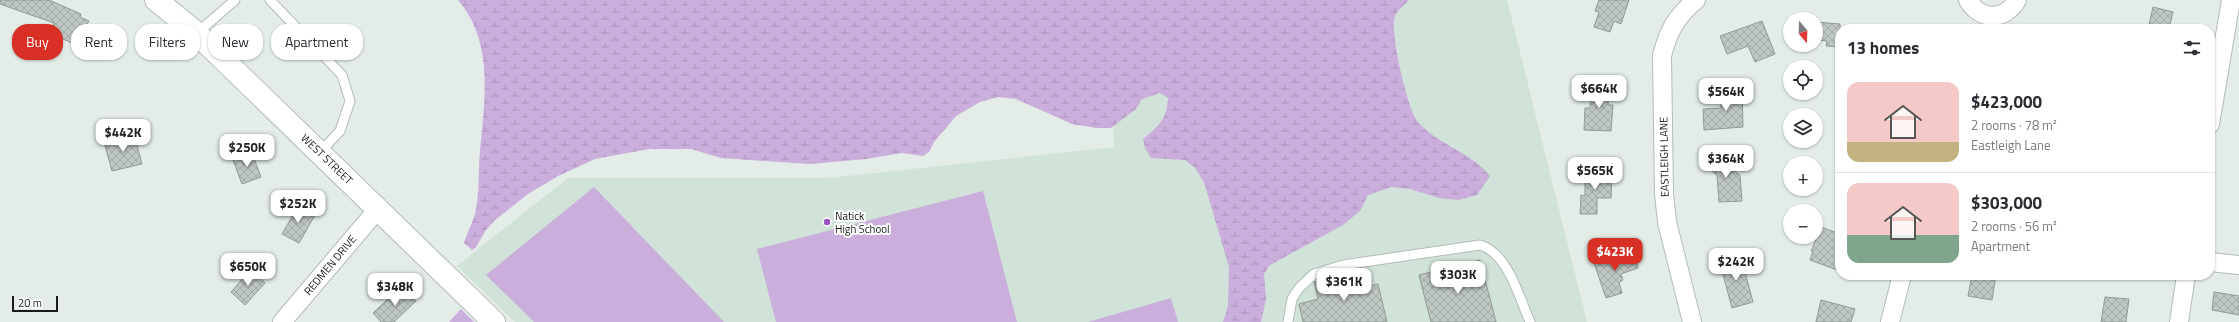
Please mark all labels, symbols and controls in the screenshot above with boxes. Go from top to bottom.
north arrow [1783,12,1823,52]
map controls [1783,12,1823,244]
chip: Buy [12,24,63,60]
chip: Rent [71,24,127,60]
chip: Filters [135,24,200,60]
chip: New [208,24,263,60]
chip: Apartment [271,24,363,60]
text: 13 homes [1847,35,1919,61]
icon: filters [2181,37,2203,59]
button: locate [1783,60,1823,100]
pin: $664K [1571,75,1627,109]
text: $664K [1581,78,1617,98]
pin: $564K [1698,78,1754,112]
text: $564K [1708,81,1744,101]
text: $423,000 [1971,89,2042,115]
icon: home [1879,98,1927,146]
button: layers [1783,108,1823,148]
text: 2 rooms · 78 m² [1971,115,2057,135]
street label: EASTLEIGH LANE [1655,117,1673,197]
pin: $442K [95,119,151,153]
text: $442K [105,122,141,142]
street label: WEST STREET [298,130,357,188]
pin: $250K [219,134,275,168]
text: Eastleigh Lane [1971,135,2051,155]
text: $250K [229,137,265,157]
pin: $364K [1698,145,1754,179]
text: $364K [1708,148,1744,168]
button: + [1783,156,1823,196]
pin: $565K [1567,157,1623,191]
text: $565K [1577,160,1613,180]
pin: $252K [270,190,326,224]
text: $303,000 [1971,190,2042,216]
text: $252K [280,193,316,213]
icon: home [1879,199,1927,247]
button: − [1783,204,1823,244]
place label: Natick High School [835,208,890,237]
text: 2 rooms · 56 m² [1971,216,2057,236]
marker: Natick High School [822,217,832,227]
street label: REDMEN DRIVE [300,231,360,299]
text: Apartment [1971,236,2030,256]
pin: $423K [1587,238,1643,272]
text: $423K [1597,241,1633,261]
pin: $242K [1708,248,1764,282]
text: $242K [1718,251,1754,271]
pin: $650K [220,253,276,287]
text: $650K [230,256,266,276]
pin: $303K [1430,261,1486,295]
text: $303K [1440,264,1476,284]
pin: $361K [1316,268,1372,302]
text: $361K [1326,271,1362,291]
pin: $348K [367,273,423,307]
text: $348K [377,276,413,296]
scale bar [12,294,58,313]
text: 20 m [18,295,42,311]

